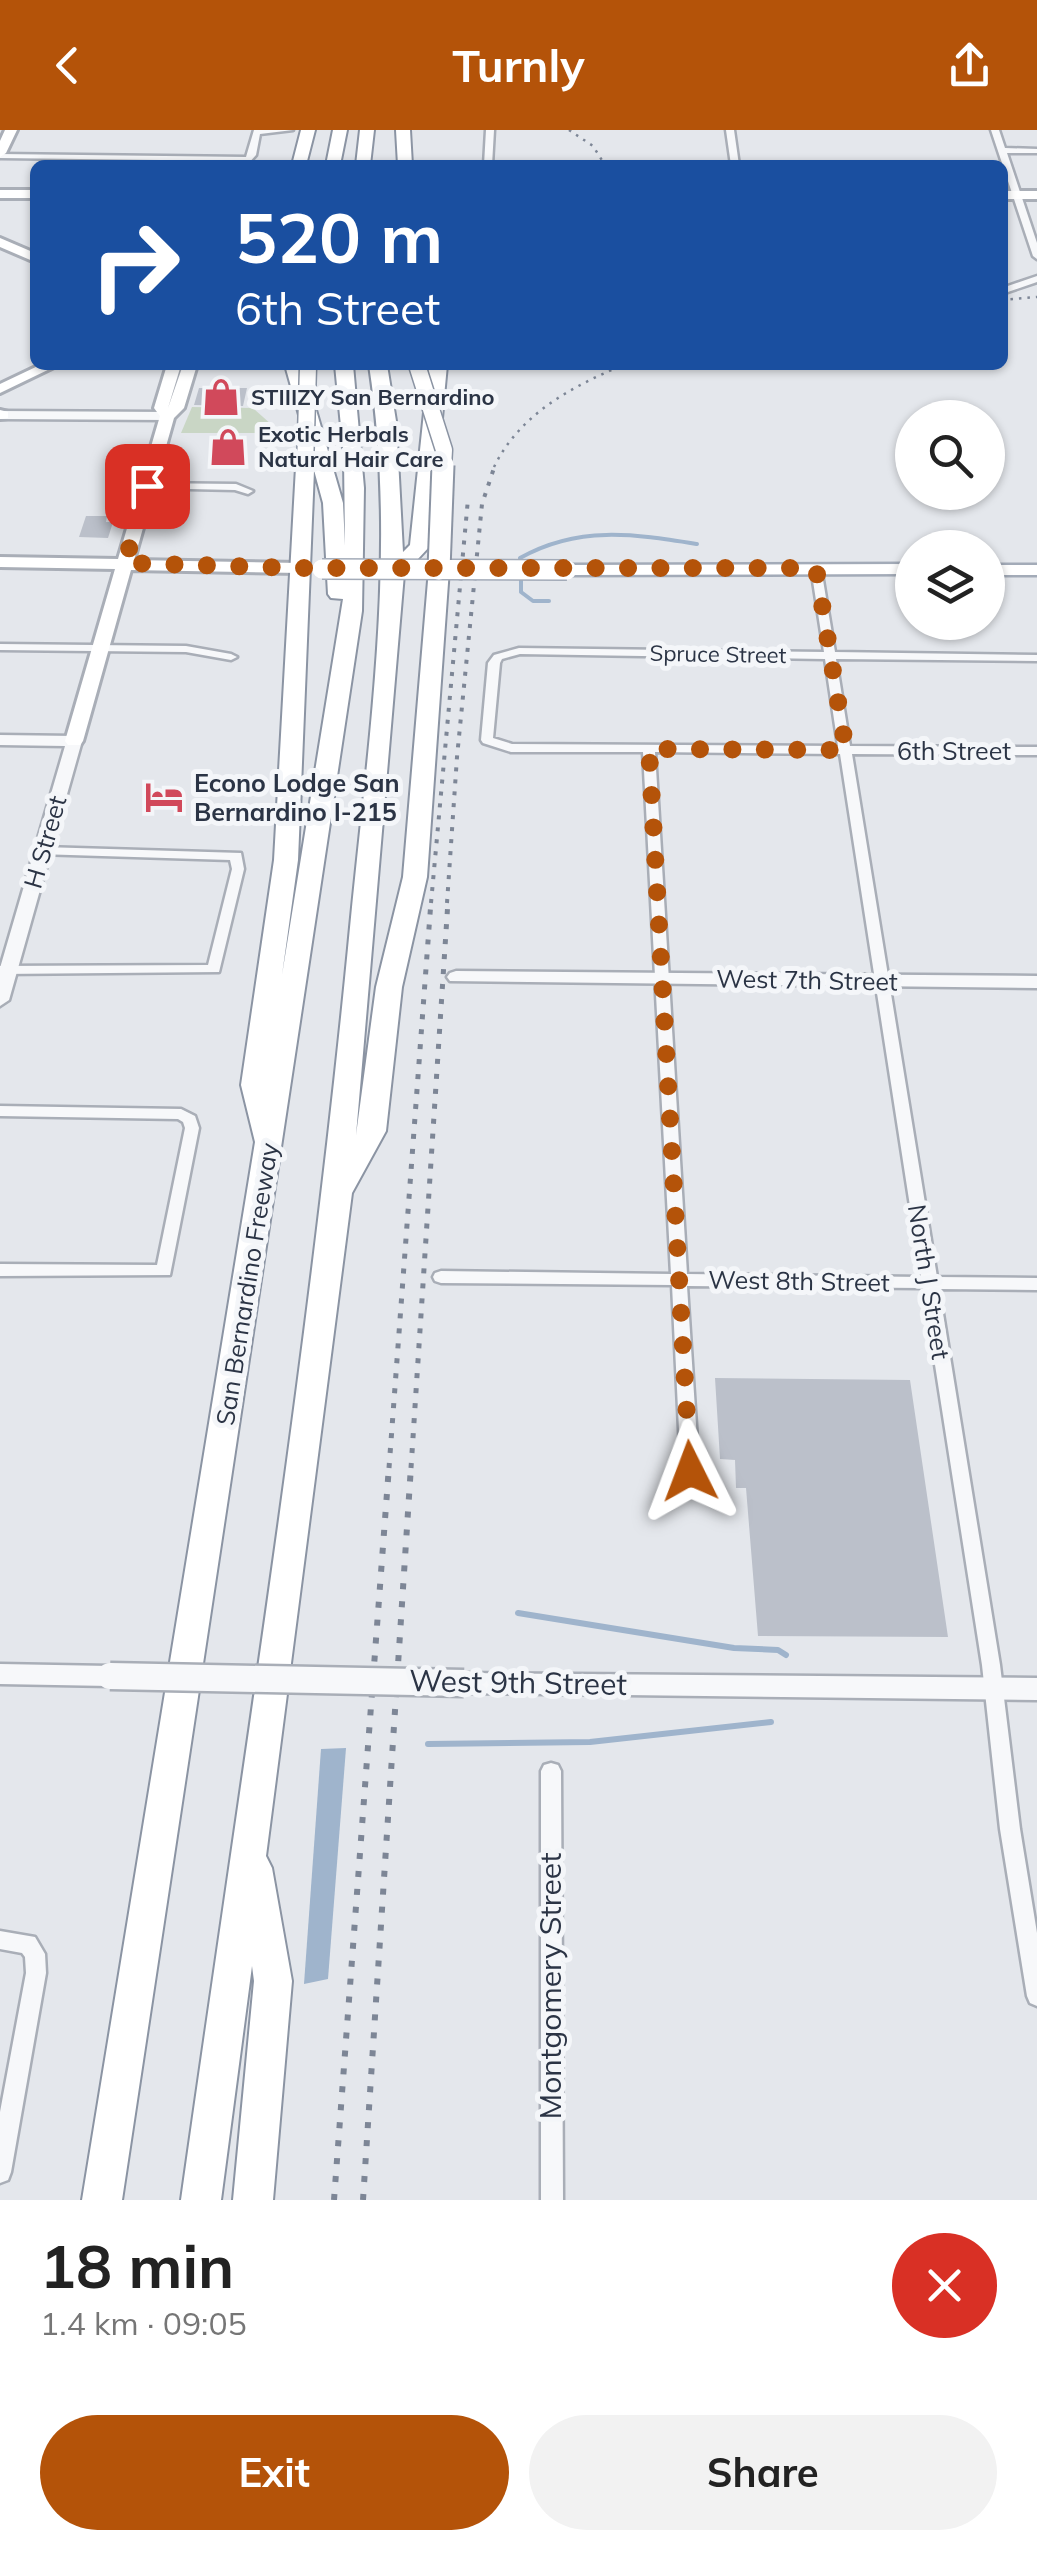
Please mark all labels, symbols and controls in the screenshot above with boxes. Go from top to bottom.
text: Turnly [452,37,585,93]
icon: back [40,38,95,93]
icon: share [942,38,997,93]
text: 520 m [235,193,443,281]
icon: right [70,200,200,330]
text: 6th Street [235,280,440,336]
shop icon: STIIIZY San Bernardino [200,376,242,418]
place label: STIIIZY San Bernardino [251,383,495,411]
map controls [895,400,1005,640]
button: search [895,400,1005,510]
place label: Exotic Herbals Natural Hair Care [258,420,444,473]
shop icon: Exotic Herbals Natural Hair Care [207,426,249,468]
pin [105,444,190,529]
icon: arrive [120,459,175,514]
button: layers [895,530,1005,640]
street label: Spruce Street [649,639,787,669]
street label: 6th Street [897,735,1011,766]
place label: Econo Lodge San Bernardino I-215 [194,767,400,827]
hotel icon: Econo Lodge San Bernardino I-215 [143,776,185,818]
street label: H Street [17,792,73,892]
street label: West 7th Street [716,962,898,997]
street label: San Bernardino Freeway [209,1140,284,1427]
street label: North J Street [902,1202,957,1362]
street label: West 8th Street [708,1263,890,1298]
position arrow [638,1419,742,1523]
street label: West 9th Street [409,1661,627,1703]
street label: Montgomery Street [531,1852,569,2120]
text: 18 min [40,2228,234,2303]
button: close [892,2233,997,2338]
text: 1.4 km · 09:05 [40,2303,247,2343]
button: Exit [40,2415,509,2530]
button: Share [529,2415,997,2530]

